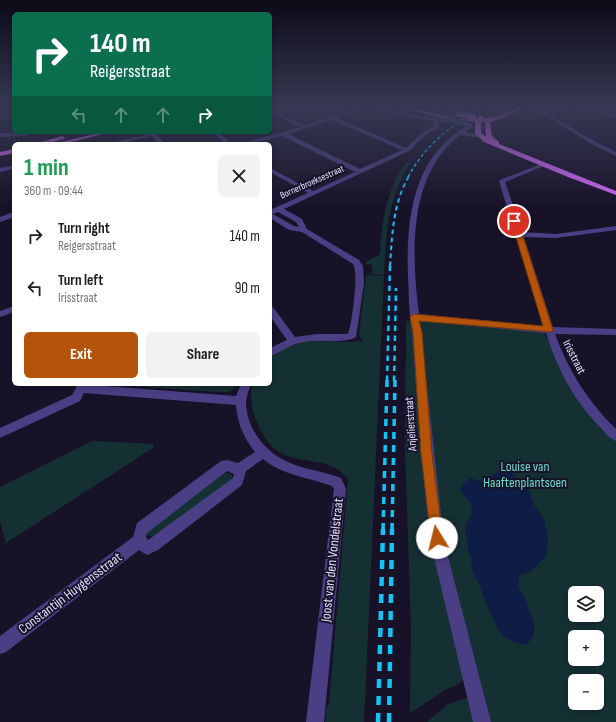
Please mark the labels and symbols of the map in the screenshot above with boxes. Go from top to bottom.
street label: Bornerbroeksestraat [278,162,346,202]
pin [497,204,531,238]
street label: Irisstraat [559,337,589,377]
street label: Anjelierstraat [402,396,420,453]
park label: Louise van Haaftenplantsoen [483,458,567,491]
street label: Joost van den Vondelstraat [317,497,347,624]
position arrow [416,517,458,559]
street label: Constantijn Huygensstraat [15,549,125,637]

